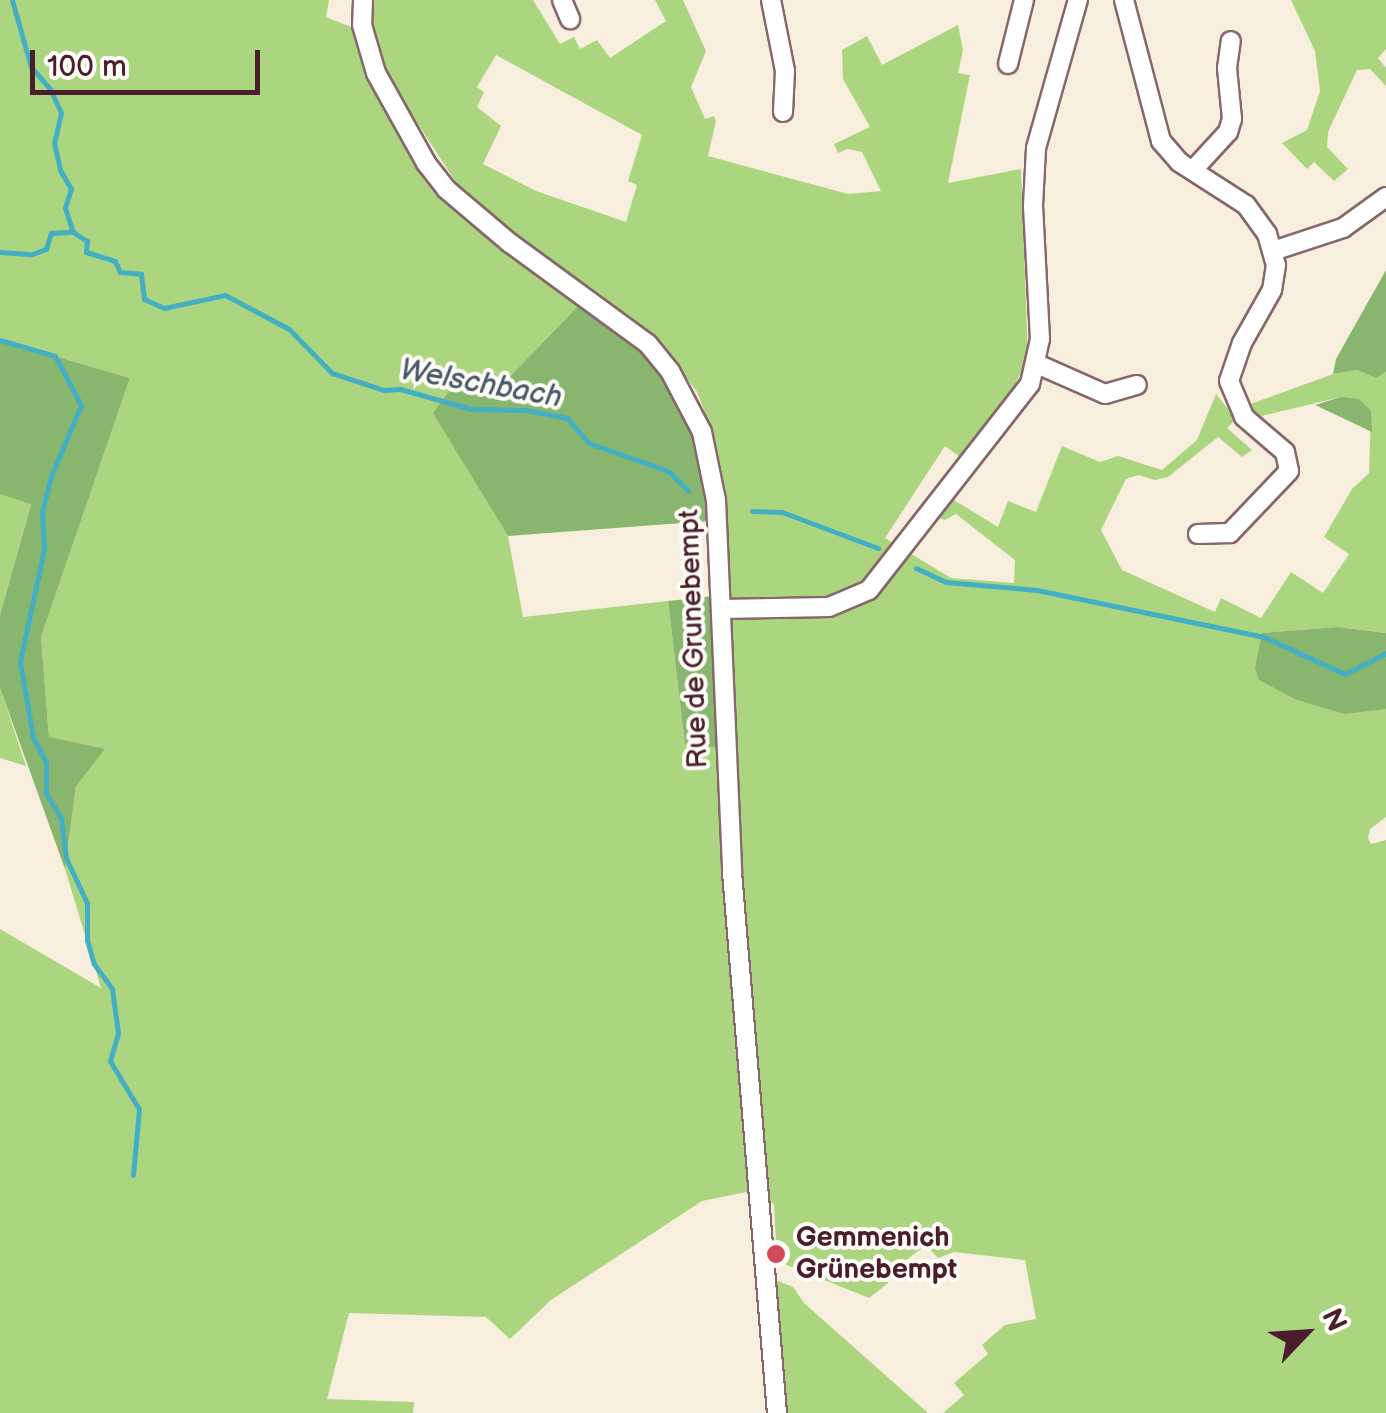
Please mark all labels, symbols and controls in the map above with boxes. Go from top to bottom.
scale bar [35,30,265,92]
text: 100 m [47,49,127,85]
water label: Welschbach [397,352,565,416]
street label: Rue de Grunebempt [673,509,715,769]
place label: Gemmenich Grünebempt [796,1221,957,1287]
marker: Gemmenich Grünebempt [765,1243,787,1265]
north arrow [1256,1283,1356,1383]
text: N [1314,1304,1353,1337]

